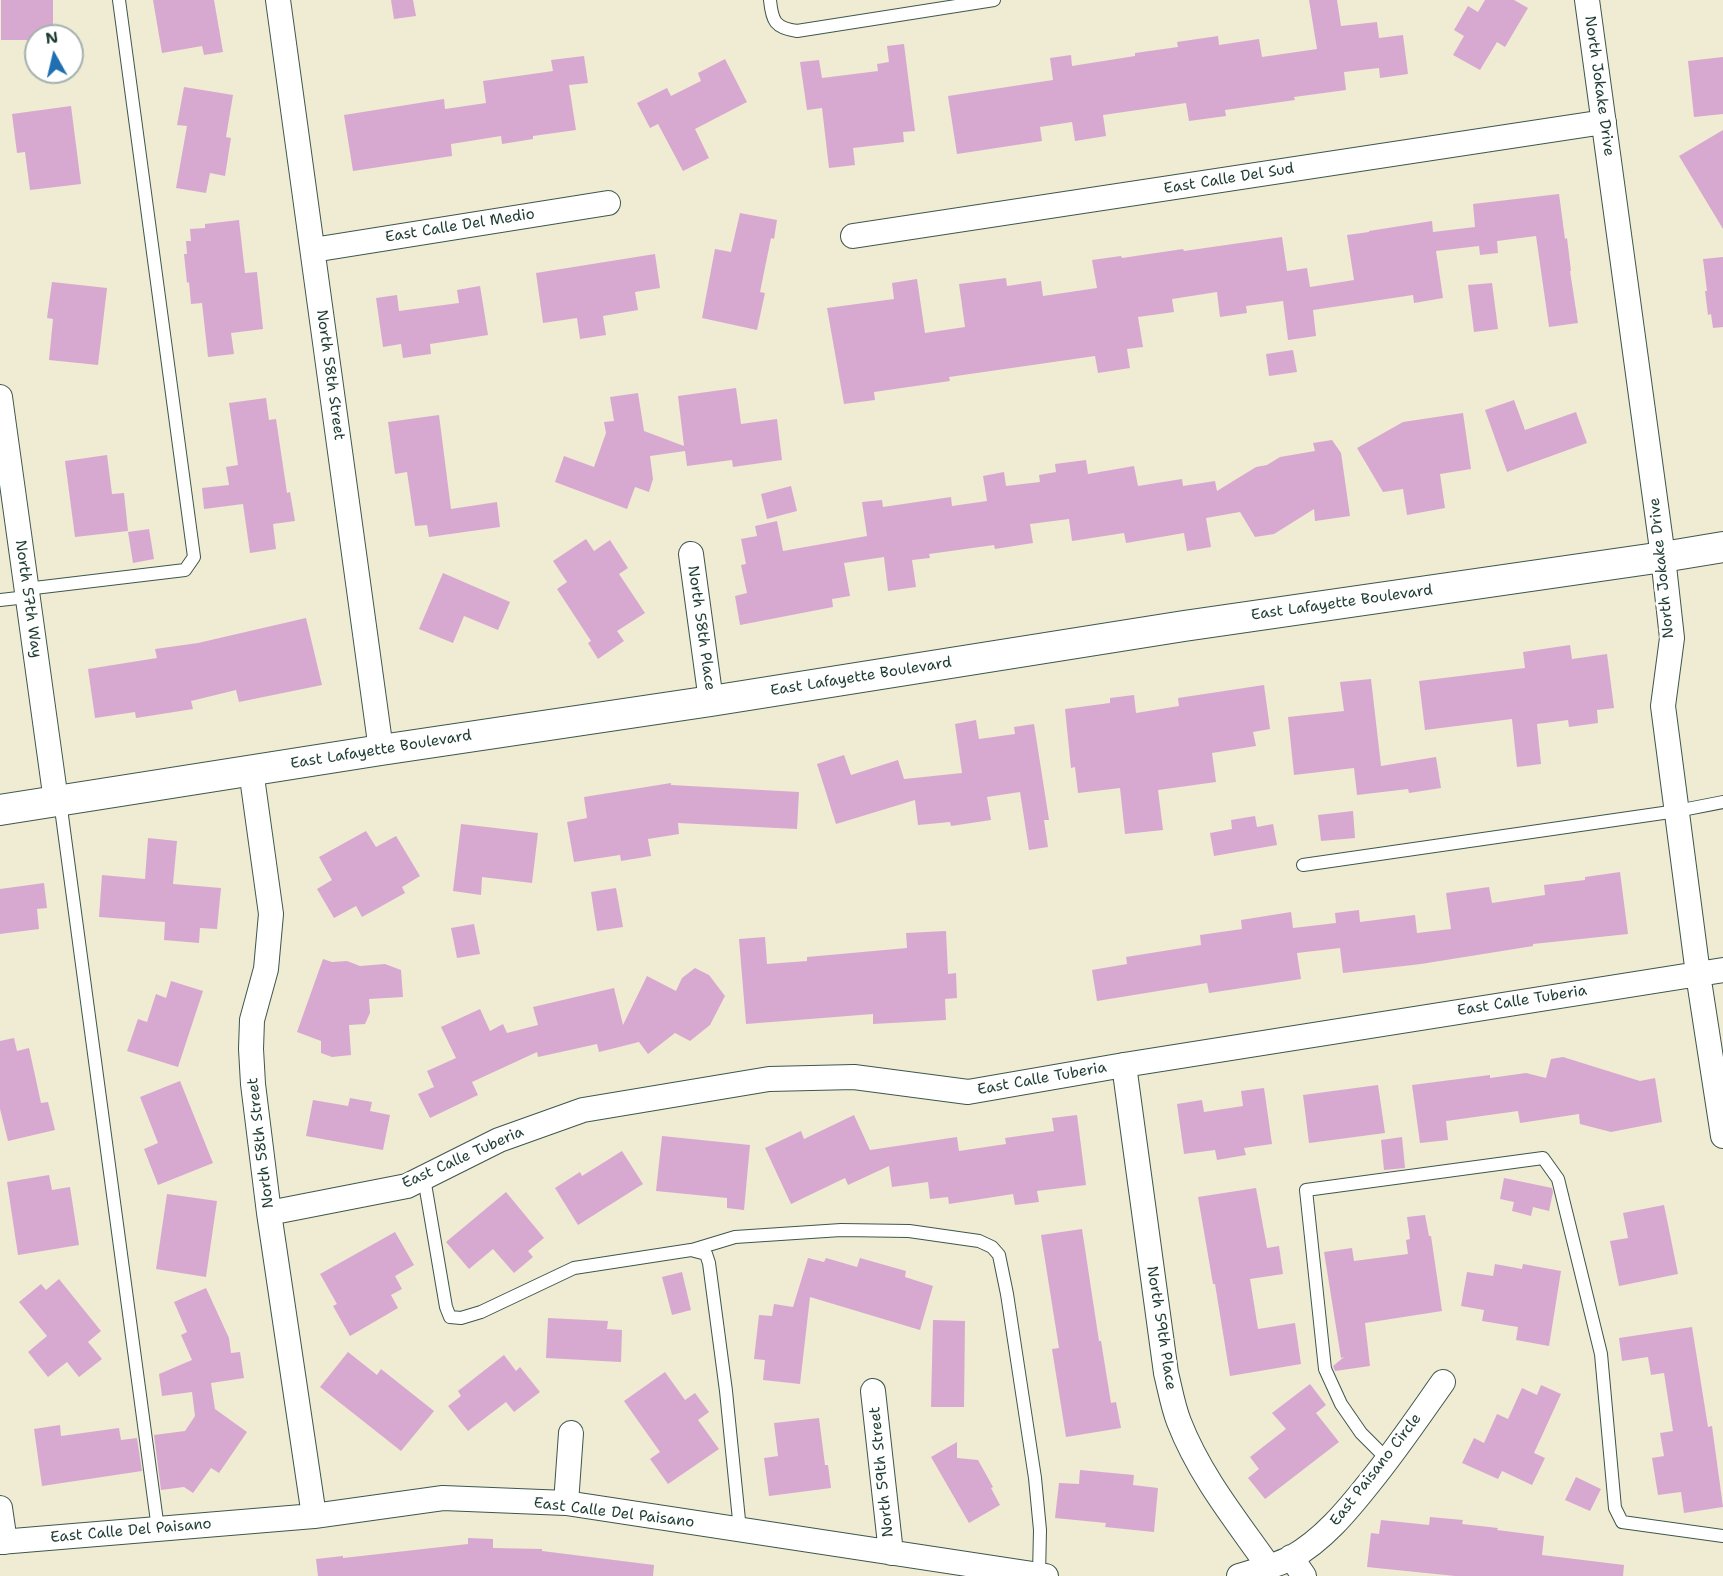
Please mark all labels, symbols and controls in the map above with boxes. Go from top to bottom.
street label: North Jokake Drive [1580,15,1618,157]
north arrow [24,24,84,84]
text: N [44,26,59,49]
street label: East Calle Del Sud [1163,160,1295,198]
street label: East Calle Del Medio [384,205,536,247]
street label: North 58th Street [312,309,348,441]
street label: North Jokake Drive [1646,497,1678,639]
street label: North 57th Way [11,539,45,659]
street label: North 58th Place [683,564,719,692]
street label: East Lafayette Boulevard [1250,581,1434,625]
street label: East Lafayette Boulevard [769,654,953,700]
street label: East Lafayette Boulevard [289,727,473,773]
street label: East Calle Tuberia [1456,982,1588,1020]
street label: East Calle Tuberia [976,1059,1108,1099]
street label: North 58th Street [244,1077,278,1209]
street label: East Calle Tuberia [399,1123,527,1193]
street label: North 59th Place [1142,1265,1180,1391]
street label: North 59th Street [866,1406,898,1538]
street label: East Paisano Circle [1327,1410,1425,1530]
street label: East Calle Del Paisano [533,1494,695,1532]
street label: East Calle Del Paisano [50,1515,212,1547]

